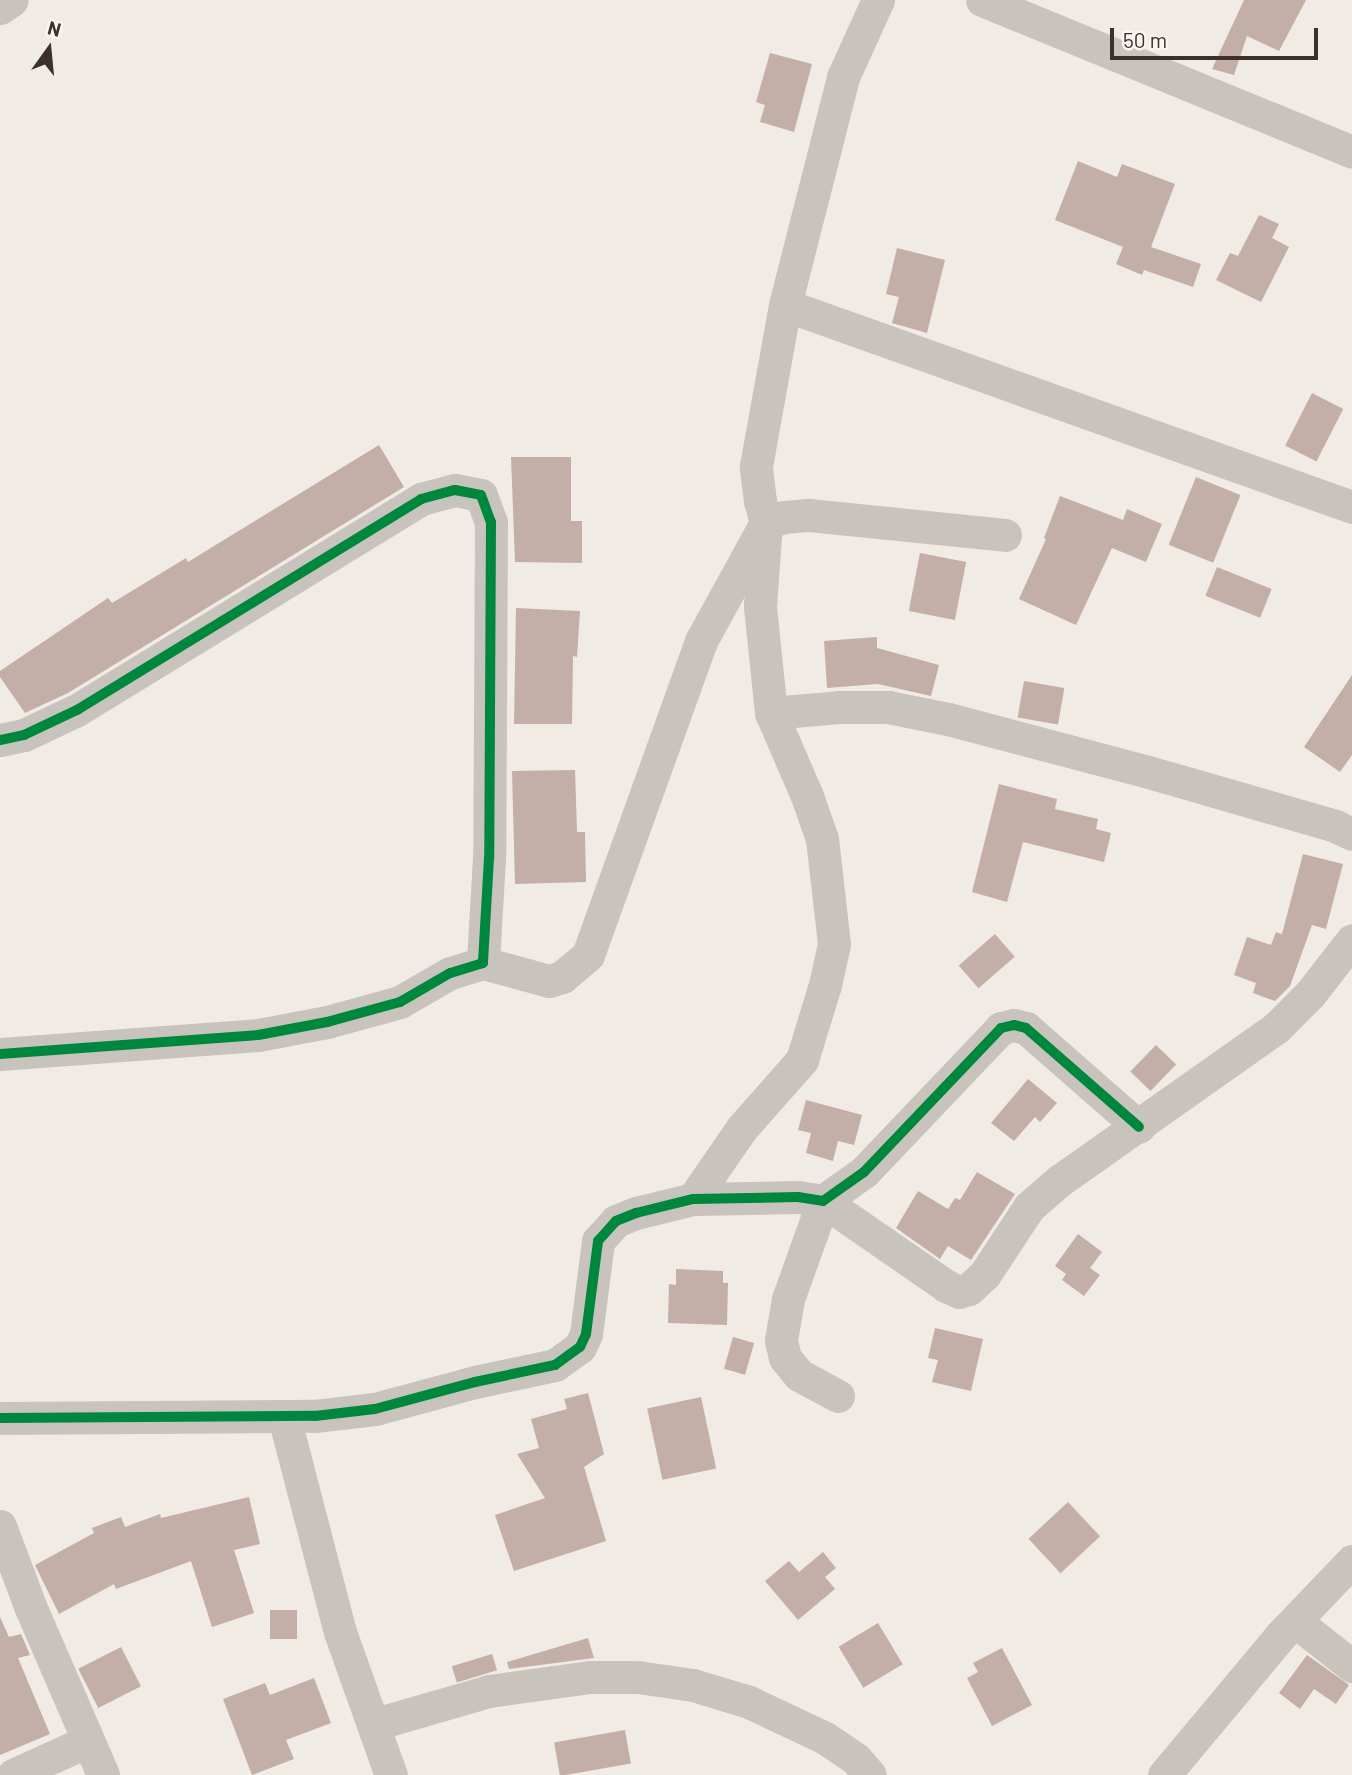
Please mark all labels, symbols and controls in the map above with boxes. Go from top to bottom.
north arrow [14,14,84,84]
scale bar [1114,14,1322,58]
text: N [45,15,64,41]
text: 50 m [1123,27,1167,52]

